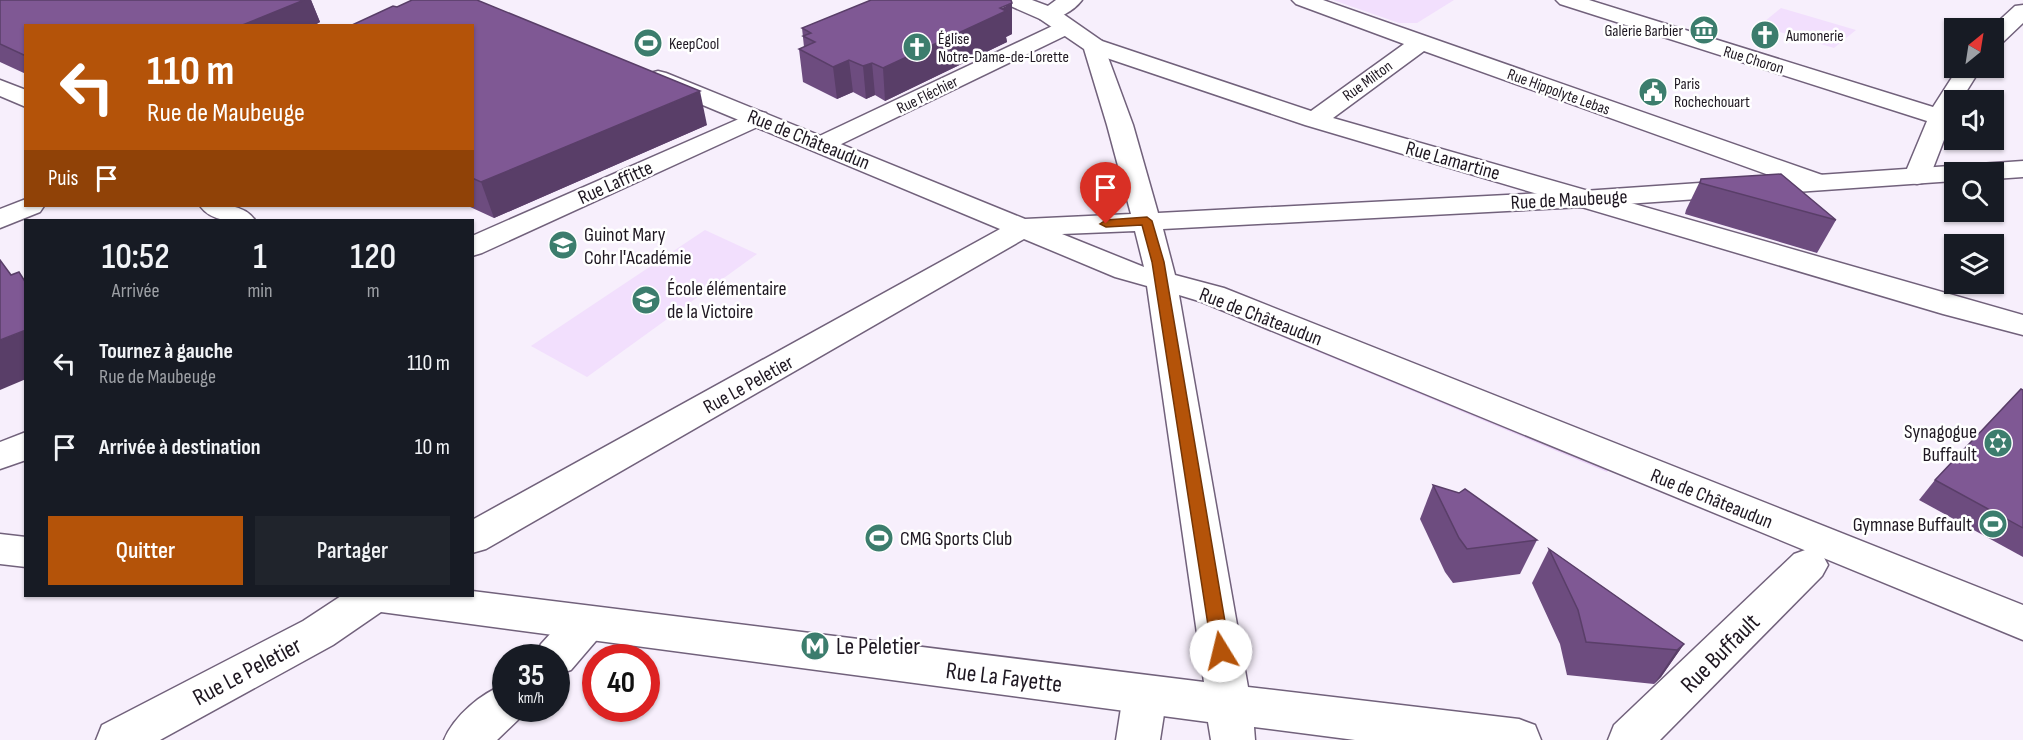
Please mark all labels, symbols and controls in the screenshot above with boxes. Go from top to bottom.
museum icon: Galerie Barbier [1688,14,1720,46]
north arrow [1944,18,2004,78]
map controls [1944,18,2004,294]
church icon: Aumonerie [1749,19,1781,51]
place label: Galerie Barbier [1604,22,1683,41]
sports icon: KeepCool [632,27,664,59]
place label: Aumonerie [1785,27,1844,46]
place label: Église Notre-Dame-de-Lorette [938,30,1069,67]
church icon: Église Notre-Dame-de-Lorette [901,31,933,63]
place label: KeepCool [669,35,719,54]
street label: Rue Choron [1721,42,1786,79]
text: 110 m [147,46,234,97]
icon: left [48,48,126,126]
street label: Rue Milton [1339,57,1396,106]
street label: Rue Hippolyte Lebas [1505,65,1613,120]
street label: Rue Fléchier [894,72,962,118]
place label: Paris Rochechouart [1674,75,1750,112]
public building icon: Paris Rochechouart [1637,76,1669,108]
button: sound [1944,90,2004,150]
text: Rue de Maubeuge [147,97,305,129]
street label: Rue de Châteaudun [744,105,873,175]
street label: Rue Lamartine [1403,136,1503,186]
street label: Rue Laffitte [574,156,656,210]
icon: arrive [90,162,123,195]
pin [1080,162,1131,224]
button: search [1944,162,2004,222]
text: Puis [48,165,78,192]
icon: arrive [1089,171,1122,204]
street label: Rue de Maubeuge [1510,185,1628,215]
place label: Guinot Mary Cohr l'Académie [584,223,691,270]
school or university icon: Guinot Mary Cohr l'Académie [547,229,579,261]
button: layers [1944,234,2004,294]
text: 10:52 [102,236,170,279]
text: 1 [253,236,267,279]
text: 120 [350,236,396,279]
place label: École élémentaire de la Victoire [667,277,787,324]
text: Arrivée [112,279,160,303]
text: min [247,279,273,303]
text: m [367,279,380,303]
street label: Rue de Châteaudun [1196,283,1325,351]
school or university icon: École élémentaire de la Victoire [630,284,662,316]
text: Tournez à gauche [99,338,233,365]
icon: left [48,347,81,380]
text: 110 m [407,350,450,377]
street label: Rue Le Peletier [699,350,798,419]
text: Rue de Maubeuge [99,365,216,389]
place label: Synagogue Buffault [1904,420,1977,467]
synagogue icon: Synagogue Buffault [1982,427,2014,459]
icon: arrive [48,431,81,464]
text: Arrivée à destination [99,434,261,461]
text: 10 m [415,434,450,461]
street label: Rue de Châteaudun [1647,464,1776,534]
sports icon: Gymnase Buffault [1977,508,2009,540]
place label: Gymnase Buffault [1853,513,1972,537]
button: Quitter [48,516,243,585]
button: Partager [255,516,450,585]
sports icon: CMG Sports Club [863,522,895,554]
place label: CMG Sports Club [900,527,1012,551]
street label: Rue Buffault [1675,608,1766,699]
position arrow [1189,619,1253,683]
metro station icon: Le Peletier [799,630,831,662]
street label: Rue Le Peletier [188,631,307,712]
place label: Le Peletier [836,632,920,661]
speed limit sign: 40 [582,644,660,722]
street label: Rue La Fayette [944,656,1064,699]
text: 35 [518,658,544,694]
text: km/h [518,689,544,708]

